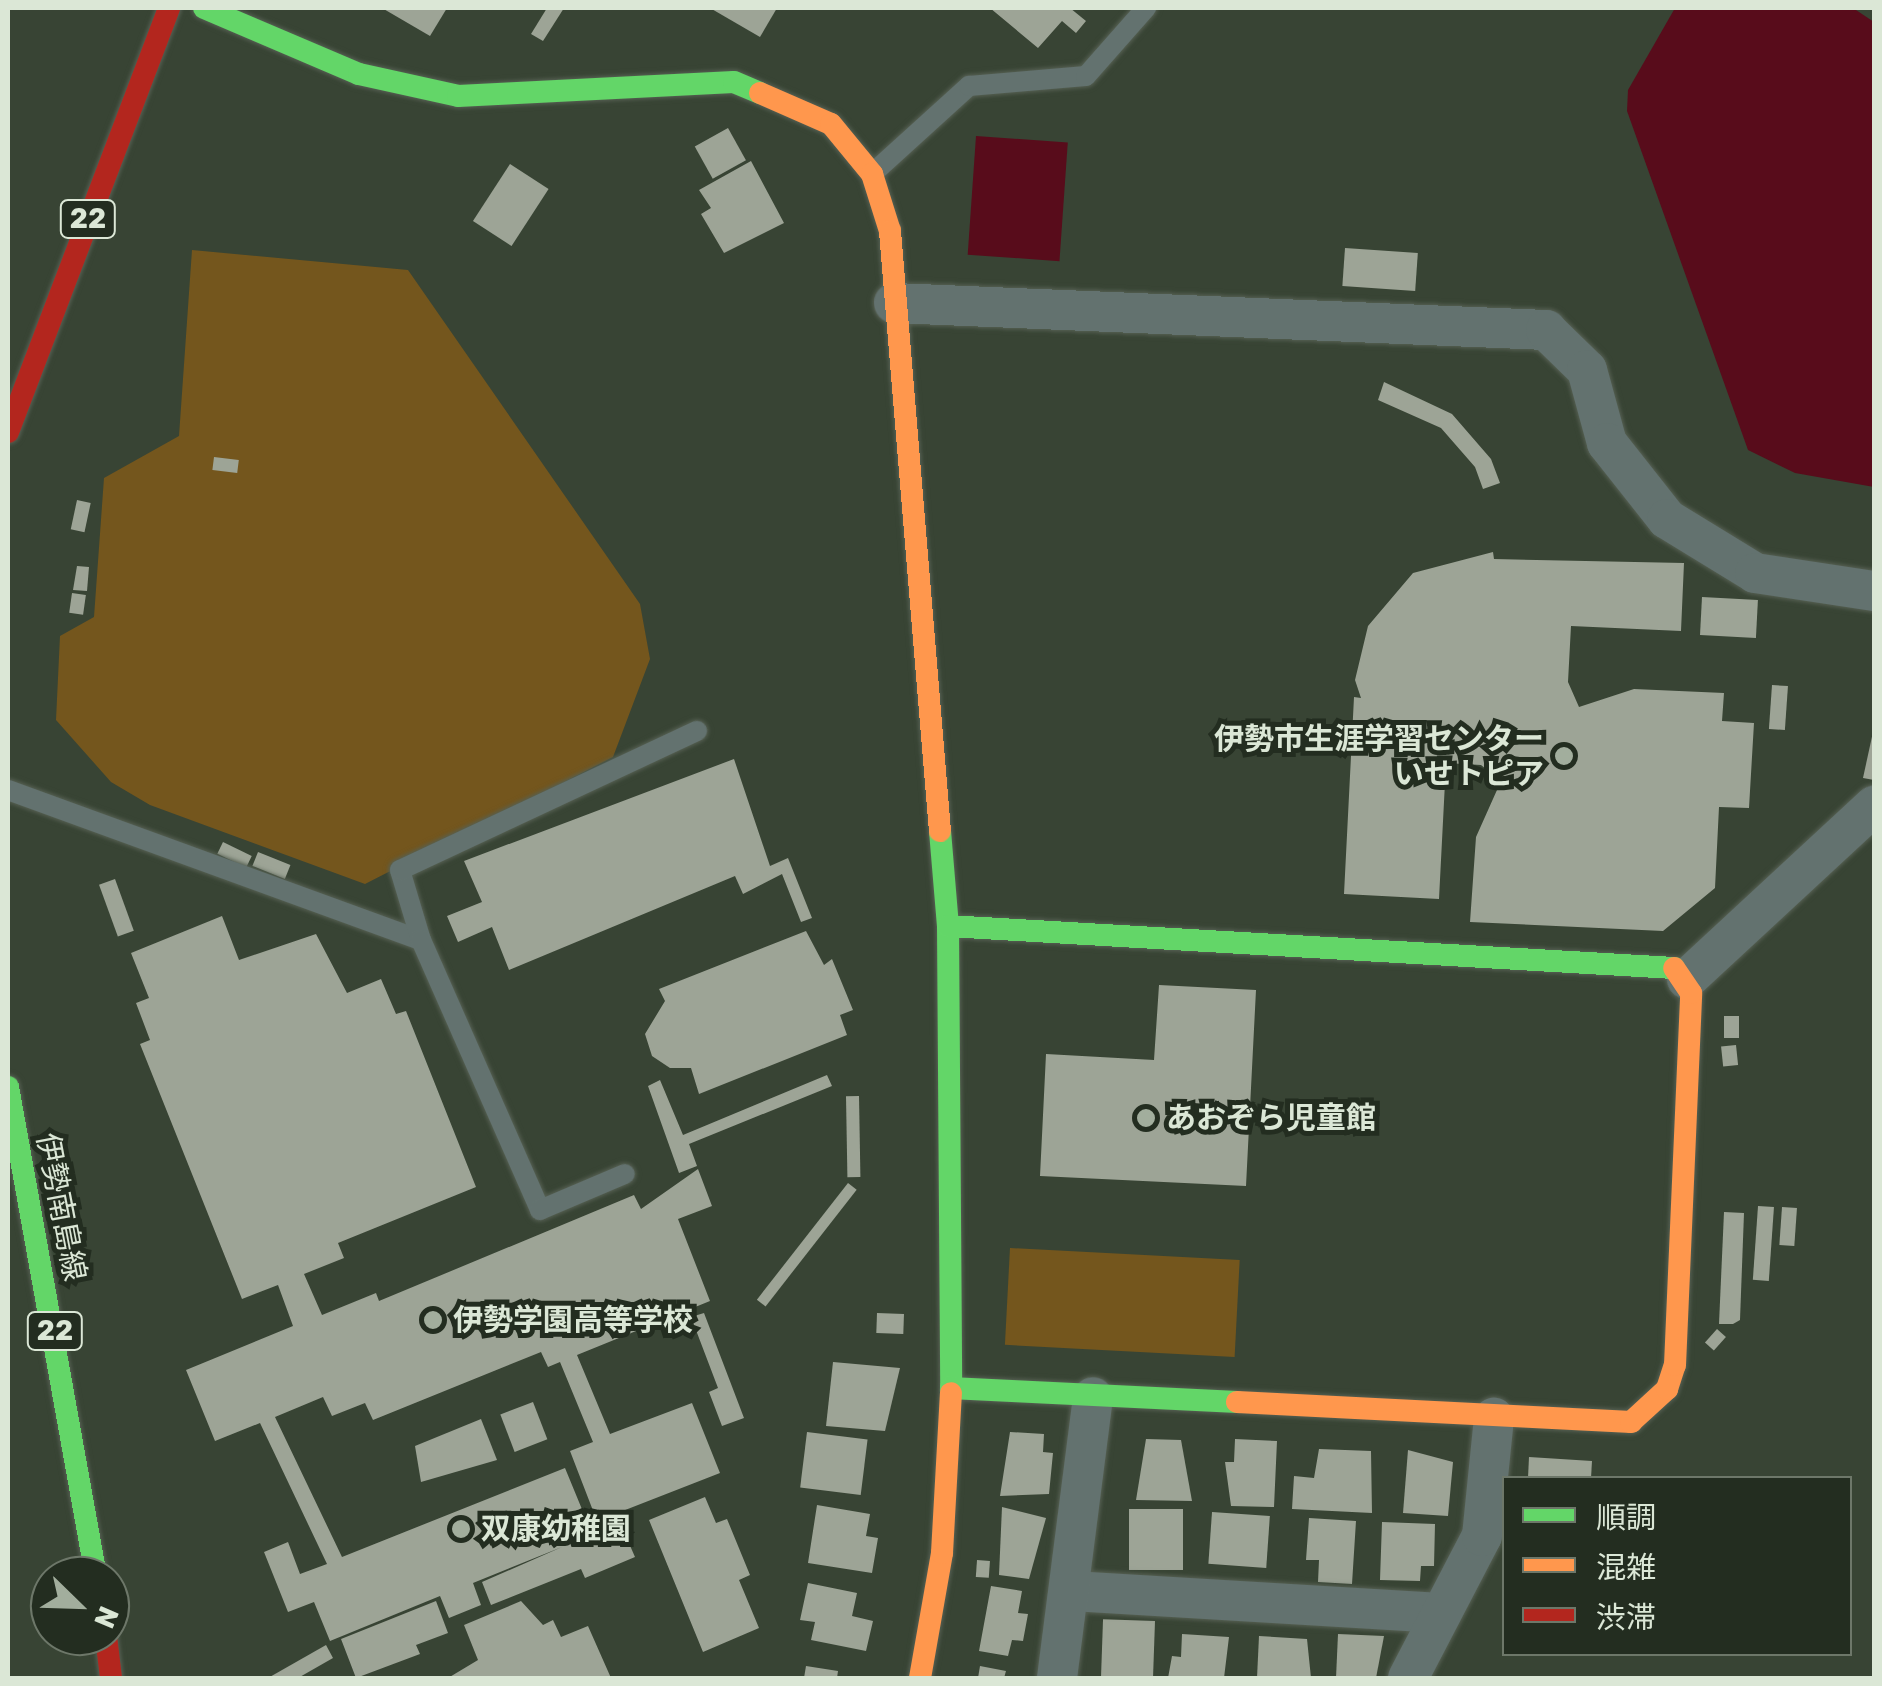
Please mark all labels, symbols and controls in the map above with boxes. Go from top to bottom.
road number: 22 [58,196,118,242]
place label: 伊勢市生涯学習センター いせトピア [1214,721,1544,792]
marker: 伊勢市生涯学習センター いせトピア [1553,745,1575,767]
place label: あおぞら児童館 [1166,1100,1376,1136]
marker: あおぞら児童館 [1135,1107,1157,1129]
street label: 伊勢南島線 [29,1130,93,1284]
place label: 伊勢学園高等学校 [453,1302,693,1338]
road number: 22 [25,1308,85,1354]
marker: 伊勢学園高等学校 [422,1309,444,1331]
legend [1502,1476,1852,1656]
text: 順調 [1596,1500,1656,1536]
place label: 双康幼稚園 [481,1511,631,1547]
marker: 双康幼稚園 [450,1518,472,1540]
text: 混雑 [1596,1550,1656,1586]
north arrow [30,1556,130,1656]
text: 渋滞 [1596,1600,1656,1636]
text: N [87,1601,125,1633]

